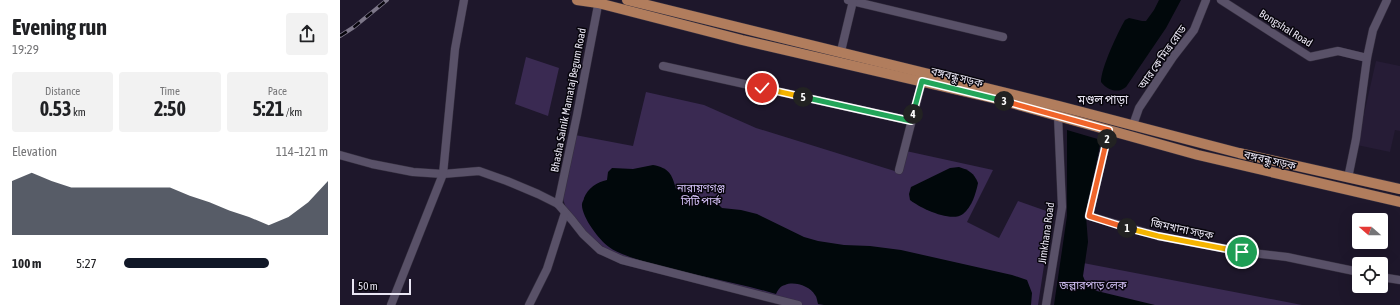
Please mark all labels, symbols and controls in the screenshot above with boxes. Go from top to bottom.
street label: Bongshal Road [1257,7,1315,49]
button: share [286,13,328,55]
text: Evening run [12,14,107,40]
street label: আর কে মিত্র রোড [1135,23,1188,92]
street label: Bhasha Sainik Mamataj Begum Road [548,27,588,173]
text: 19:29 [12,42,39,57]
street label: বঙ্গবন্ধু সড়ক [928,65,984,91]
pin [745,71,779,105]
icon: check [751,77,773,99]
text: Distance [45,85,80,97]
text: Time [160,85,180,97]
text: Pace [268,85,287,97]
pin: 5 [793,87,813,107]
text: 5 [800,91,806,103]
pin: 3 [994,91,1014,111]
district label: মণ্ডল পাড়া [1077,93,1129,107]
text: 3 [1001,95,1007,107]
text: 0.53 [40,97,71,120]
text: 2:50 [154,97,186,120]
text: 5:21 [252,97,284,120]
pin: 4 [903,104,923,124]
text: km [71,106,86,118]
text: /km [284,106,302,118]
text: 4 [910,108,916,120]
pin: 2 [1097,129,1117,149]
text: 2 [1104,133,1110,145]
text: Elevation [12,144,57,159]
text: 114–121 m [276,144,328,159]
street label: বঙ্গবন্ধু সড়ক [1241,148,1297,174]
park label: নারায়ণগঞ্জ সিটি পার্ক [676,182,725,207]
street label: Jimkhana Road [1036,201,1056,265]
north arrow [1352,213,1388,249]
map controls [1352,213,1388,293]
street label: জিমখানা সড়ক [1148,216,1215,242]
pin: 1 [1117,218,1137,238]
text: 1 [1124,222,1130,234]
pin [1225,235,1259,269]
icon: arrive [1231,241,1253,263]
text: 100 m [12,256,41,271]
text: 5:27 [76,256,97,271]
button: locate [1352,257,1388,293]
scale bar [352,277,411,296]
park label: জল্লারপাড় লেক [1058,279,1127,291]
text: 50 m [358,280,378,292]

